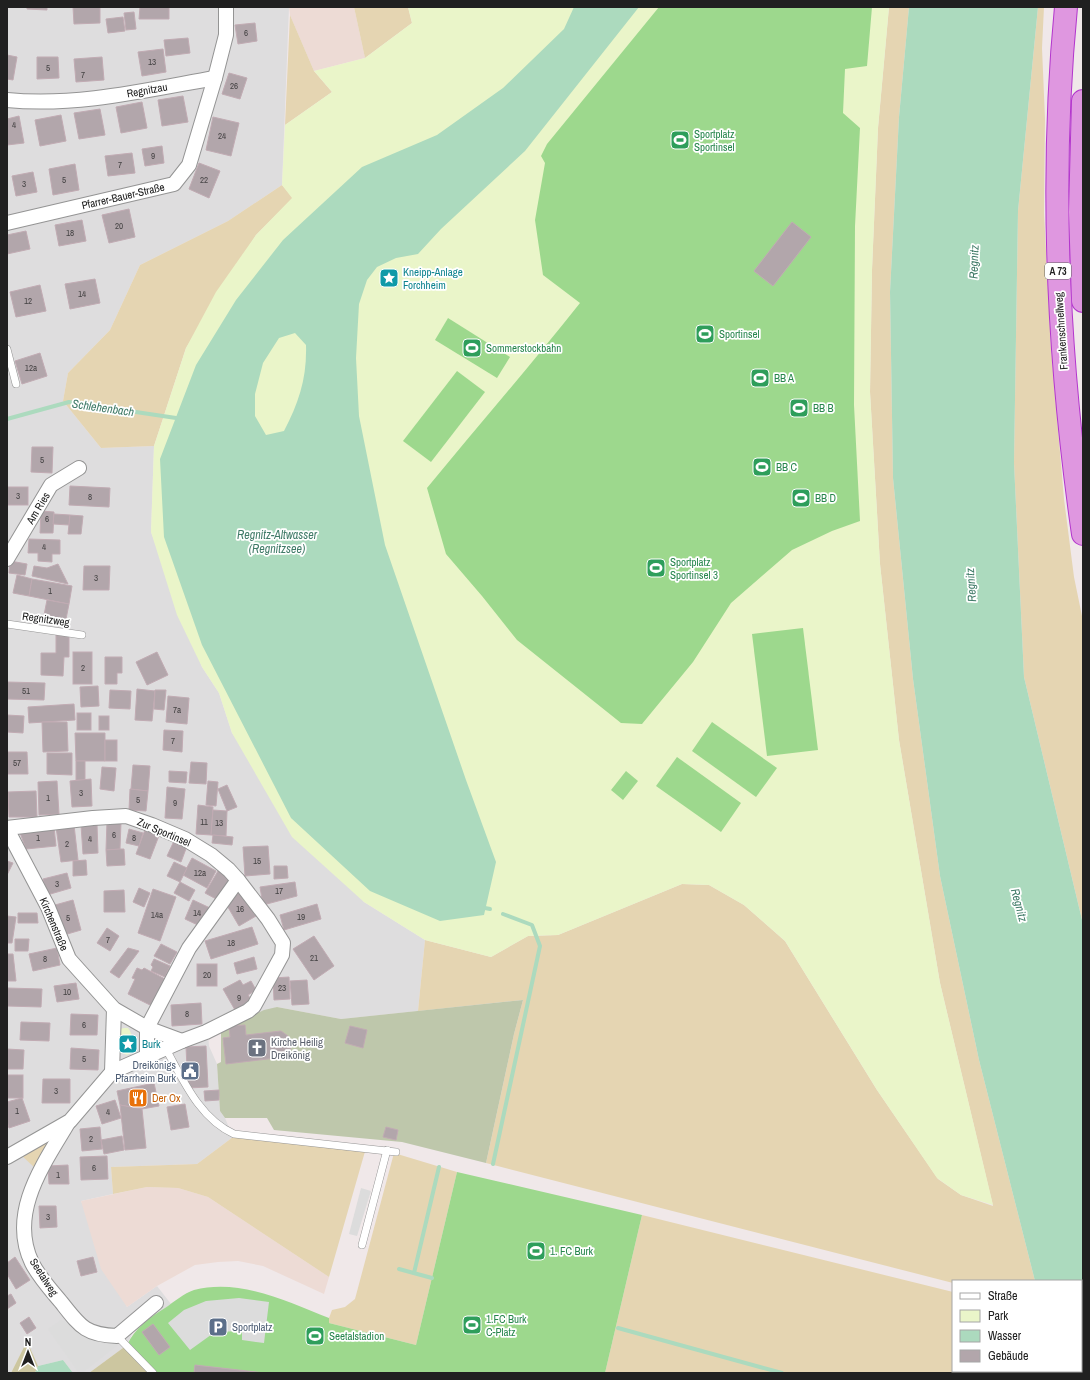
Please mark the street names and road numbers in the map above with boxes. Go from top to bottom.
street label: Regnitzau [126,80,168,100]
street label: Pfarrer-Bauer-Straße [80,180,166,212]
road number: A 73 [1045,263,1071,279]
street label: Frankenschnellweg [1051,292,1071,370]
street label: Am Ries [23,489,53,527]
street label: Regnitzweg [21,609,71,629]
street label: Zur Sportinsel [135,814,193,850]
street label: Kirchenstraße [36,895,72,953]
street label: Seetalweg [27,1256,61,1298]

